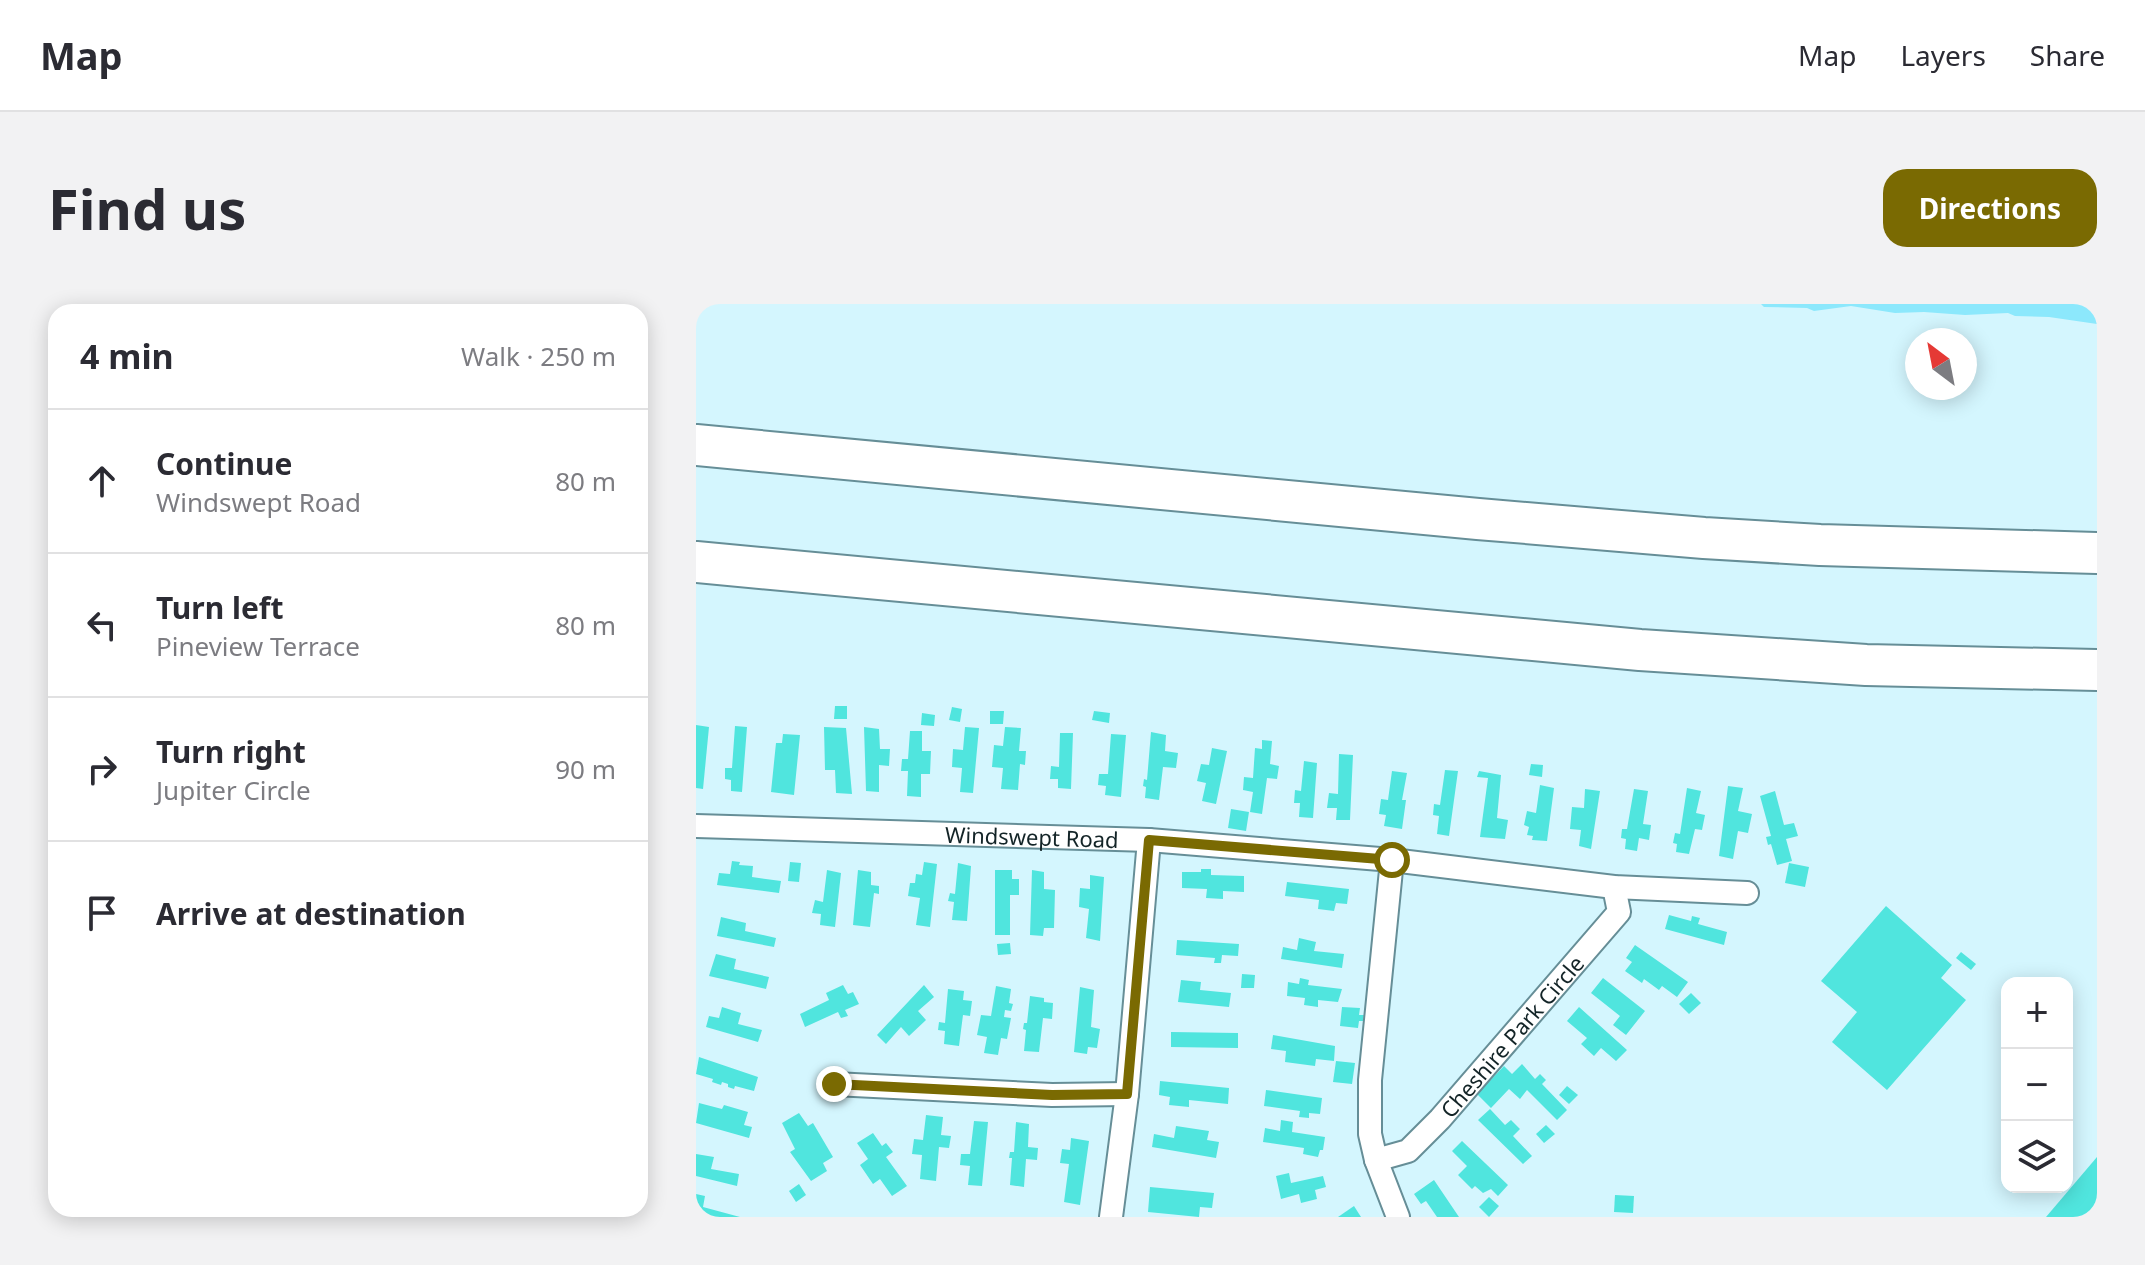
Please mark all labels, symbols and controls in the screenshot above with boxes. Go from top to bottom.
text: Map [40,29,123,81]
text: Map [1798,36,1856,74]
text: Layers [1900,36,1986,74]
text: Share [2030,36,2105,74]
button: Directions [1883,169,2097,247]
text: Find us [48,170,246,246]
north arrow [1905,328,1977,400]
text: 4 min [80,333,174,379]
text: Walk · 250 m [461,338,616,374]
text: Continue [156,443,292,484]
icon: ahead [80,459,124,503]
text: 80 m [555,463,616,499]
text: Windswept Road [156,484,361,520]
text: Turn left [156,587,284,628]
icon: left [80,603,124,647]
text: 80 m [555,607,616,643]
text: Pineview Terrace [156,628,360,664]
text: Turn right [156,731,306,772]
icon: right [80,747,124,791]
text: 90 m [555,751,616,787]
text: Jupiter Circle [156,772,311,808]
street label: Windswept Road [945,819,1119,854]
route start [1374,842,1410,878]
icon: arrive [80,891,124,935]
text: Arrive at destination [156,893,466,934]
street label: Cheshire Park Circle [1433,949,1590,1124]
map controls [2001,977,2073,1193]
button: + [2001,977,2073,1049]
button: − [2001,1049,2073,1121]
route end [816,1066,852,1102]
button: layers [2001,1121,2073,1193]

